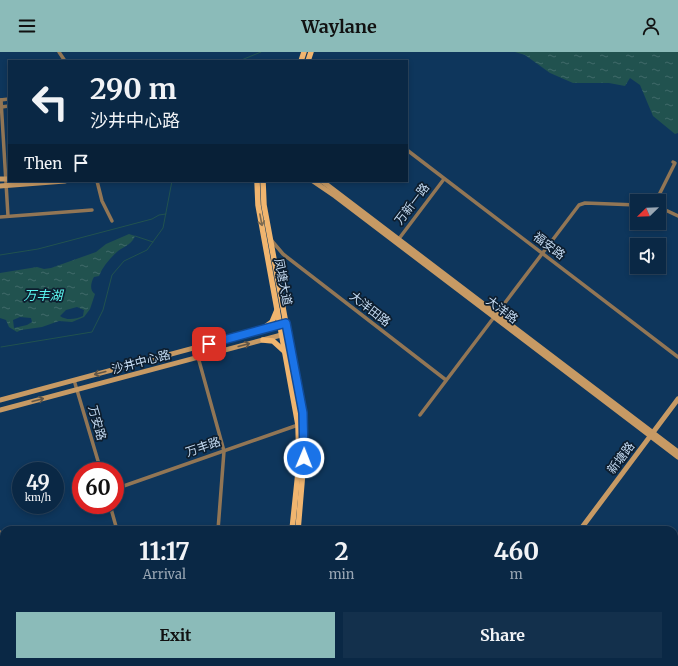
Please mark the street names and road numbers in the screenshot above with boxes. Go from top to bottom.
street label: 万新一路 [391,180,432,227]
street label: 福安路 [530,229,568,262]
street label: 凤塘大道 [272,257,295,307]
street label: 大洋田路 [347,288,394,329]
street label: 大洋路 [483,293,521,326]
street label: 沙井中心路 [110,347,172,377]
street label: 万安路 [85,403,110,442]
street label: 万丰路 [183,434,222,459]
street label: 新塘路 [604,439,637,477]

